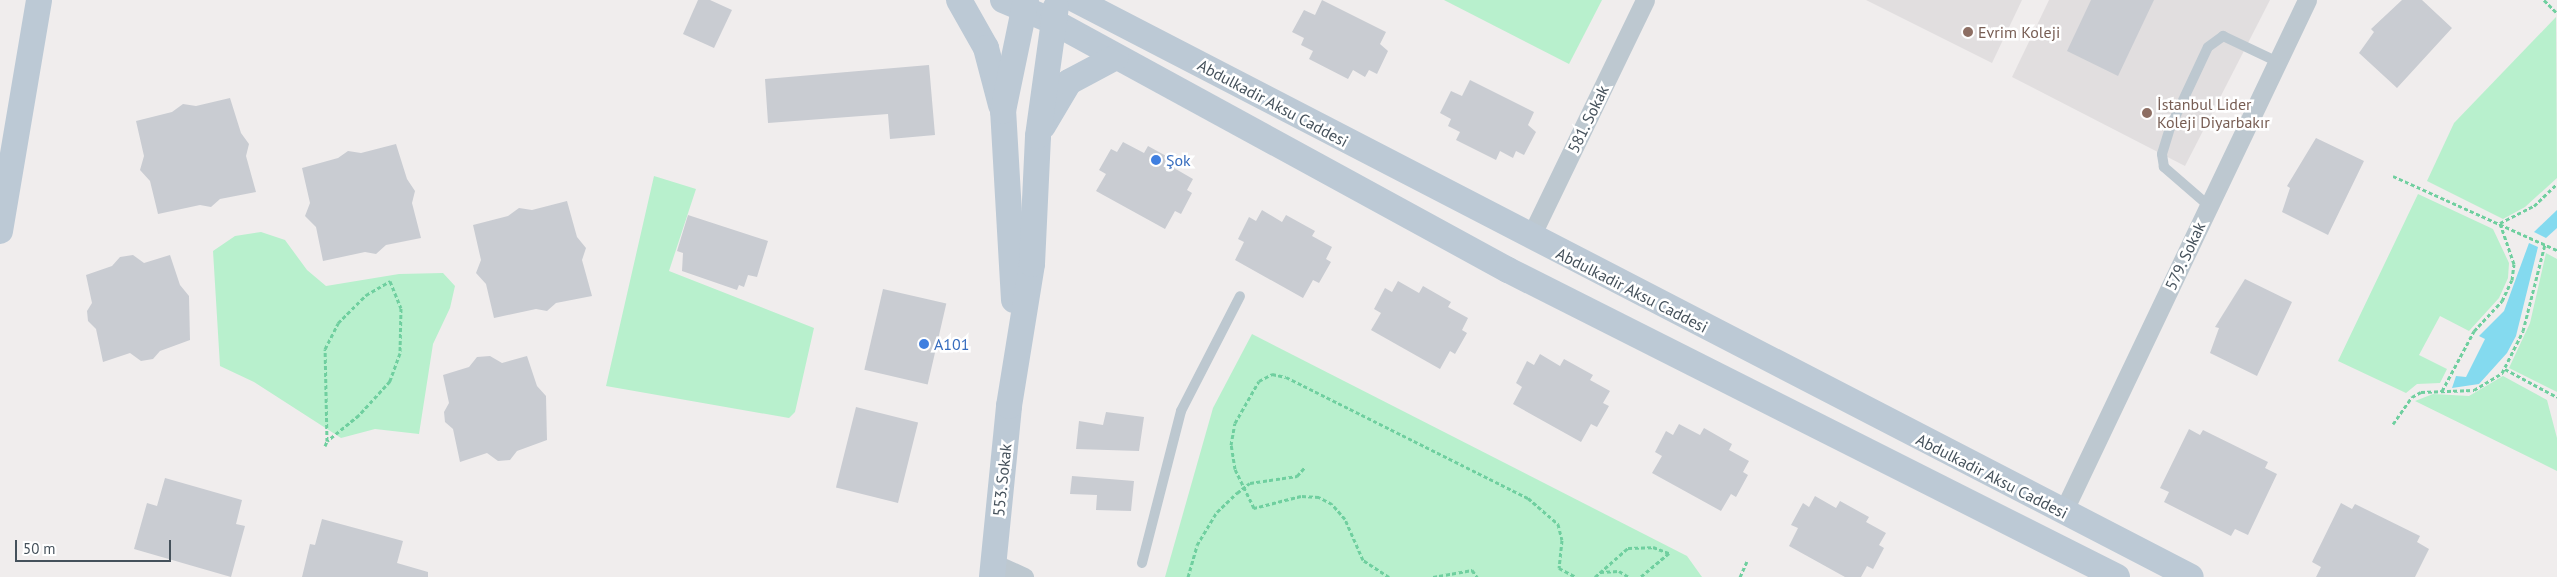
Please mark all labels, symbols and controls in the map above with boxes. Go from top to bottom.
place label: Evrim Koleji [1978,22,2060,42]
marker: Evrim Koleji [1962,26,1974,38]
street label: Abdulkadir Aksu Caddesi [1194,55,1352,151]
street label: 581. Sokak [1563,81,1613,157]
place label: İstanbul Lider Koleji Diyarbakır [2157,94,2270,132]
marker: İstanbul Lider Koleji Diyarbakır [2141,107,2153,119]
place label: Şok [1166,150,1191,170]
marker: Şok [1150,154,1162,166]
street label: 579. Sokak [2161,218,2209,294]
street label: Abdulkadir Aksu Caddesi [1553,243,1711,337]
place label: A101 [934,334,970,354]
marker: A101 [918,338,930,350]
street label: Abdulkadir Aksu Caddesi [1913,429,2071,523]
street label: 553. Sokak [989,442,1015,518]
scale bar [18,530,174,562]
text: 50 m [23,539,56,558]

